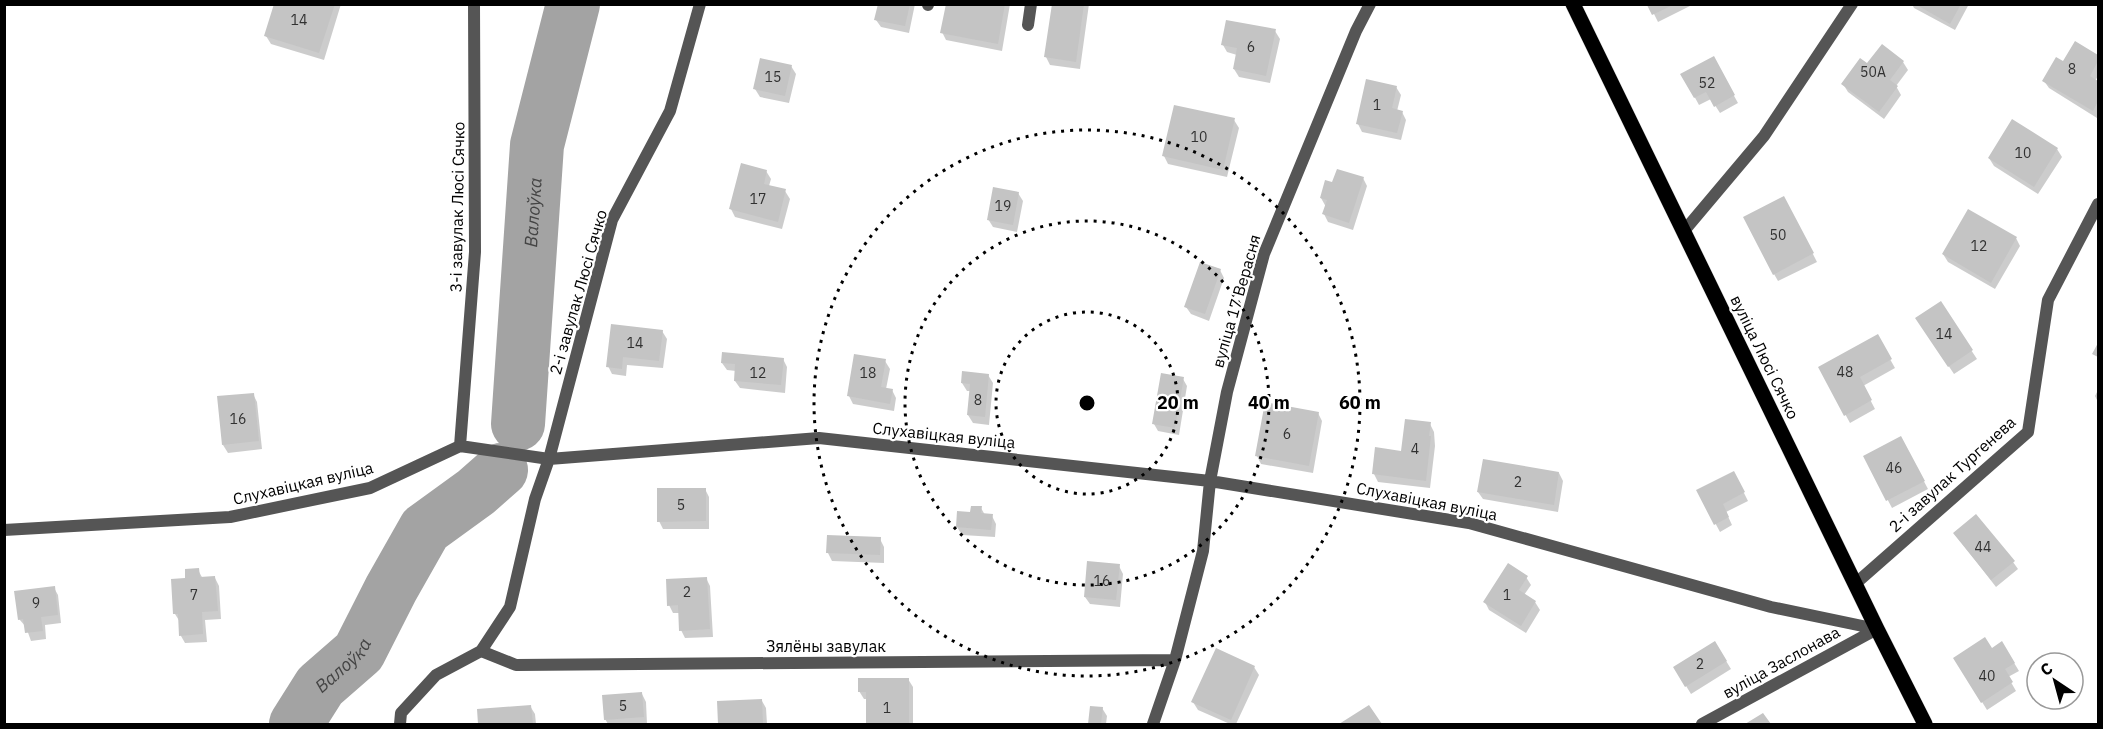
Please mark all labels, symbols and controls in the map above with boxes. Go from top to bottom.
house number: 14 [291,11,307,29]
house number: 6 [1247,38,1255,56]
house number: 8 [2068,60,2076,78]
house number: 50А [1860,63,1886,81]
house number: 15 [765,68,781,86]
house number: 52 [1699,74,1715,92]
house number: 1 [1373,96,1381,114]
street label: 3-і завулак Люсі Сячко [446,121,468,293]
house number: 10 [1191,128,1207,146]
house number: 10 [2015,144,2031,162]
water label: Валоўка [519,177,546,248]
house number: 17 [750,190,766,208]
house number: 19 [995,197,1011,215]
street label: 2-і завулак Люсі Сячко [545,207,611,377]
house number: 50 [1770,226,1786,244]
street label: вуліца 17 Верасня [1207,232,1265,370]
house number: 12 [1971,237,1987,255]
street label: вуліца Люсі Сячко [1726,292,1804,422]
house number: 14 [1936,325,1952,343]
house number: 14 [627,334,643,352]
house number: 48 [1837,363,1853,381]
house number: 12 [750,364,766,382]
house number: 18 [860,364,876,382]
house number: 8 [974,391,982,409]
text: 20 m [1157,391,1199,414]
text: 40 m [1248,391,1290,414]
text: 60 m [1339,391,1381,414]
centre of rings [1077,393,1097,413]
house number: 16 [230,410,246,428]
street label: 2-і завулак Тургенева [1884,411,2020,536]
street label: Слухавіцкая вуліца [872,418,1017,452]
house number: 6 [1283,425,1291,443]
house number: 4 [1411,440,1419,458]
street label: Слухавіцкая вуліца [231,457,376,509]
house number: 46 [1886,459,1902,477]
house number: 2 [1514,473,1522,491]
street label: Слухавіцкая вуліца [1355,478,1500,525]
house number: 5 [677,496,685,514]
house number: 44 [1975,538,1991,556]
house number: 16 [1094,572,1110,590]
house number: 2 [683,583,691,601]
house number: 7 [190,586,198,604]
house number: 1 [1503,586,1511,604]
house number: 9 [32,594,40,612]
street label: вуліца Заслонава [1719,621,1843,702]
water label: Валоўка [310,634,376,697]
street label: Зялёны завулак [766,636,886,656]
north arrow [2025,651,2085,711]
house number: 2 [1696,655,1704,673]
text: С [2036,658,2056,680]
house number: 40 [1979,667,1995,685]
house number: 5 [619,697,627,715]
house number: 1 [883,699,891,717]

